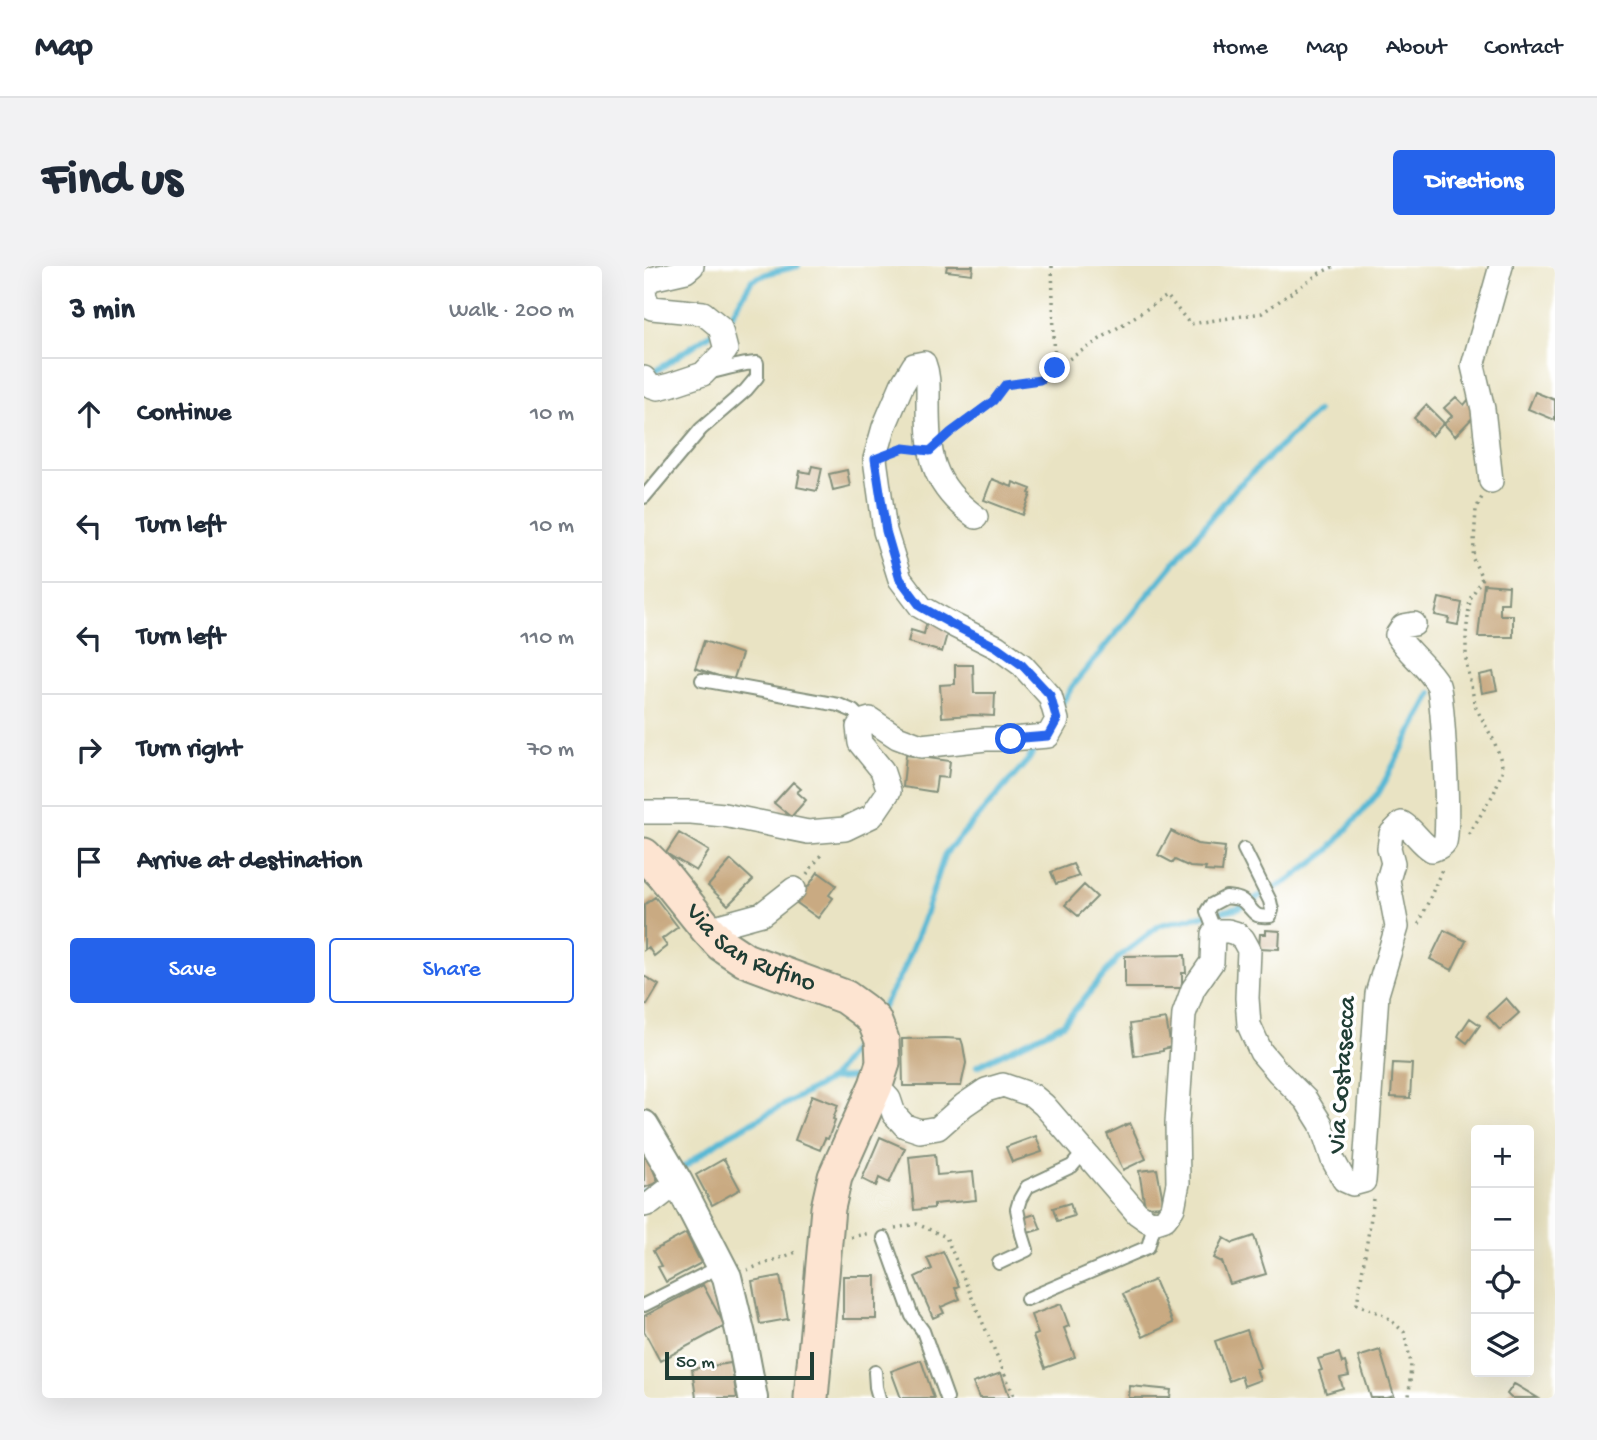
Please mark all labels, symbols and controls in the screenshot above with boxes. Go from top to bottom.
text: Map [35,29,92,67]
text: Home [1212,34,1268,63]
text: Map [1306,34,1348,63]
text: About [1386,34,1446,63]
text: Contact [1484,34,1562,63]
button: Directions [1393,150,1555,215]
text: Find us [42,153,182,211]
text: 3 min [70,294,135,329]
text: Walk · 200 m [449,298,574,325]
route end [1039,352,1070,383]
icon: ahead [70,395,108,433]
text: Continue [137,399,231,430]
text: 10 m [530,401,574,428]
icon: left [70,507,108,545]
text: Turn left [137,511,225,542]
text: 10 m [530,513,574,540]
icon: left [70,619,108,657]
text: Turn left [137,623,225,654]
text: 110 m [521,625,574,652]
route start [995,723,1026,754]
icon: right [70,731,108,769]
text: Turn right [137,735,241,766]
text: 70 m [527,737,574,764]
icon: arrive [70,843,108,881]
text: Arrive at destination [137,847,362,878]
street label: Via San Rufino [677,897,820,1000]
button: Save [70,938,315,1003]
button: Share [329,938,574,1003]
street label: Via Costasecca [1323,994,1365,1156]
map controls [1471,1125,1534,1377]
button: + [1471,1125,1534,1188]
button: − [1471,1188,1534,1251]
button: locate [1471,1251,1534,1314]
button: layers [1471,1314,1534,1377]
scale bar [665,1349,814,1381]
text: 50 m [676,1352,715,1375]

